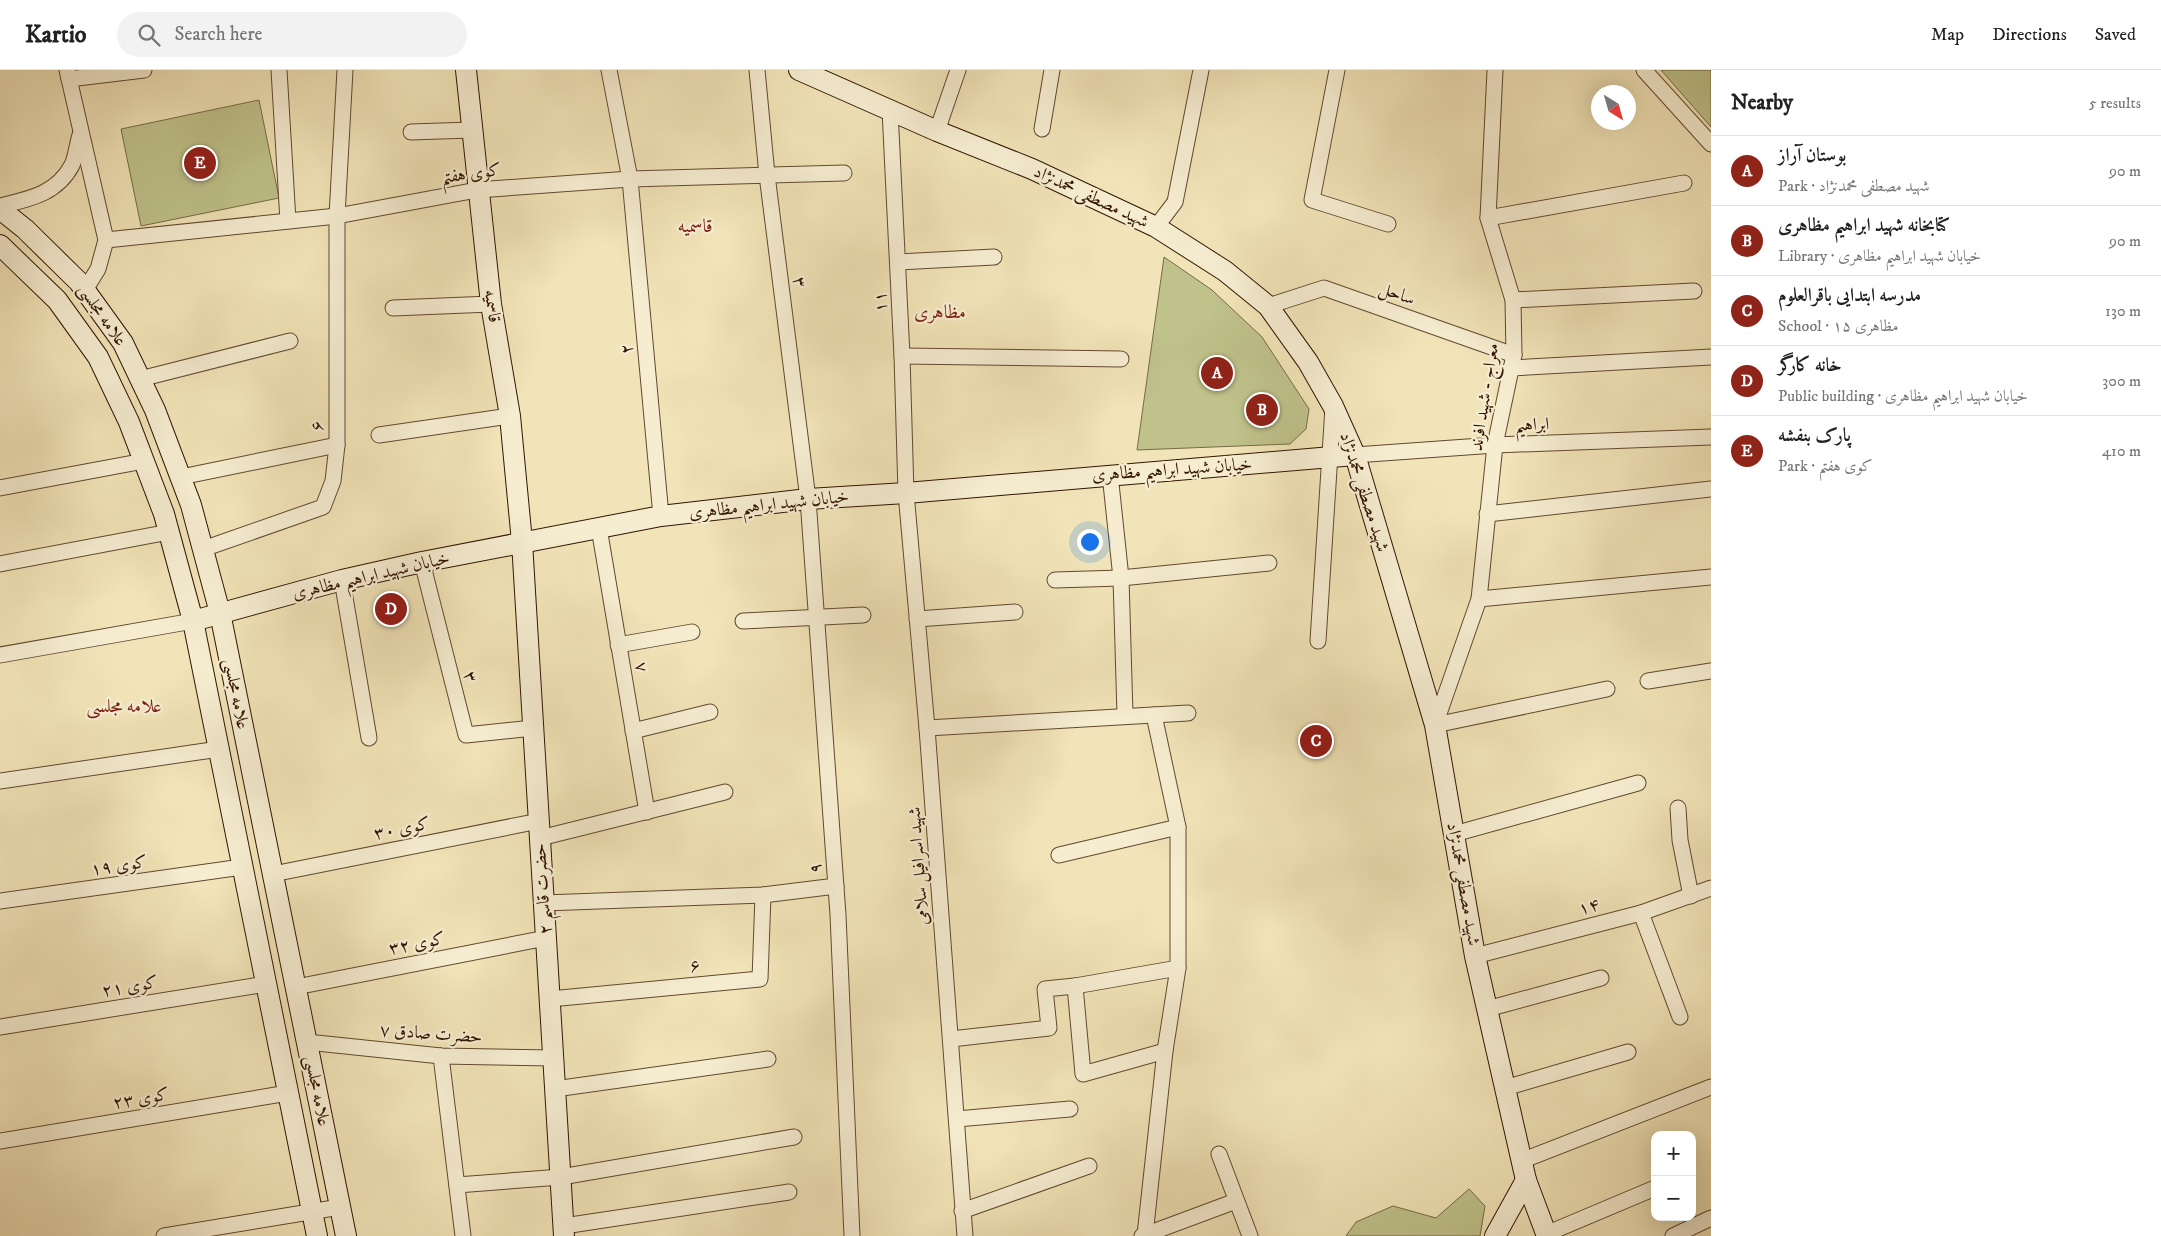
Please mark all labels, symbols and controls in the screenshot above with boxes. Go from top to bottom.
search box [117,12,467,57]
text: Kartio [25,20,87,50]
icon: search [135,21,163,49]
text: Search here [175,23,262,46]
text: Map [1931,24,1964,46]
text: Directions [1992,24,2067,46]
text: Saved [2095,24,2136,46]
north arrow [1591,85,1636,130]
text: Nearby [1731,90,1793,116]
text: 5 results [2089,93,2141,113]
pin: E [184,144,216,182]
text: بوستان آراز [1778,144,1846,167]
street label: کوی هفتم [439,159,503,195]
street label: شهید مصطفی محمدنژاد [1029,161,1152,234]
text: A [1742,161,1752,181]
text: 90 m [2109,161,2141,181]
text: Park · شهید مصطفی محمدنژاد [1778,176,1929,196]
text: کتابخانه شهید ابراهیم مظاهری [1778,214,1950,237]
district label: قاسمیه [677,215,713,238]
text: B [1742,231,1752,251]
text: 90 m [2109,231,2141,251]
text: Library · خیابان شهید ابراهیم مظاهری [1778,246,1981,266]
street label: ۳ [787,275,811,289]
street label: ساحل [1376,277,1418,312]
street label: علامه مجلسی [72,279,132,351]
text: مدرسه ابتدایی باقرالعلوم [1778,284,1921,307]
street label: قاسمیه [479,288,505,324]
street label: ۱۱ [869,291,893,313]
district label: مظاهری [914,301,966,324]
text: C [1742,301,1752,321]
text: 130 m [2105,301,2141,321]
text: School · ۱۵ مظاهری [1778,316,1898,336]
street label: معراج - شهید افرند [1466,341,1508,453]
street label: ۲ [616,343,638,355]
pin: A [1201,354,1233,392]
text: خانه کارگر [1778,354,1842,377]
text: D [1741,371,1753,391]
text: 300 m [2102,371,2141,391]
text: Public building · خیابان شهید ابراهیم مظاهری [1778,386,2028,406]
pin: B [1246,391,1278,429]
street label: ابراهیم [1514,413,1550,443]
street label: ۶ [307,421,329,431]
text: پارک بنفشه [1778,424,1851,447]
street label: شهید مصطفی محمدنژاد [1333,429,1394,555]
text: E [1741,441,1753,461]
text: 410 m [2102,441,2141,461]
street label: خیابان شهید ابراهیم مظاهری [1091,453,1253,493]
text: Park · کوی هفتم [1778,456,1873,476]
street label: خیابان شهید ابراهیم مظاهری [688,486,851,530]
your location [1077,529,1103,555]
street label: خیابان شهید ابراهیم مظاهری [290,547,453,611]
pin: D [375,590,407,628]
street label: علامه مجلسی [217,657,254,731]
street label: ۷ [629,660,653,674]
street label: ۳ [458,669,482,685]
district label: علامه مجلسی [86,695,162,719]
pin: C [1300,722,1332,760]
street label: شهید اسرافیل سلامی [904,806,935,926]
street label: کوی ۳۰ [372,813,432,845]
street label: شهید مصطفی محمدنژاد [1440,821,1485,947]
street label: ۲ حضرت قاسم [529,842,563,935]
street label: کوی ۱۹ [89,851,149,881]
street label: ۹ [805,862,827,874]
street label: ۱۴ [1576,894,1602,920]
street label: کوی ۳۲ [387,928,447,960]
street label: ۶ [689,955,701,977]
street label: کوی ۲۱ [100,972,160,1002]
street label: ۷ حضرت صادق [379,1019,483,1049]
street label: علامه مجلسی [298,1054,335,1128]
street label: کوی ۲۳ [111,1084,171,1114]
map controls [1651,1131,1696,1221]
button: + [1651,1131,1696,1176]
button: − [1651,1176,1696,1221]

